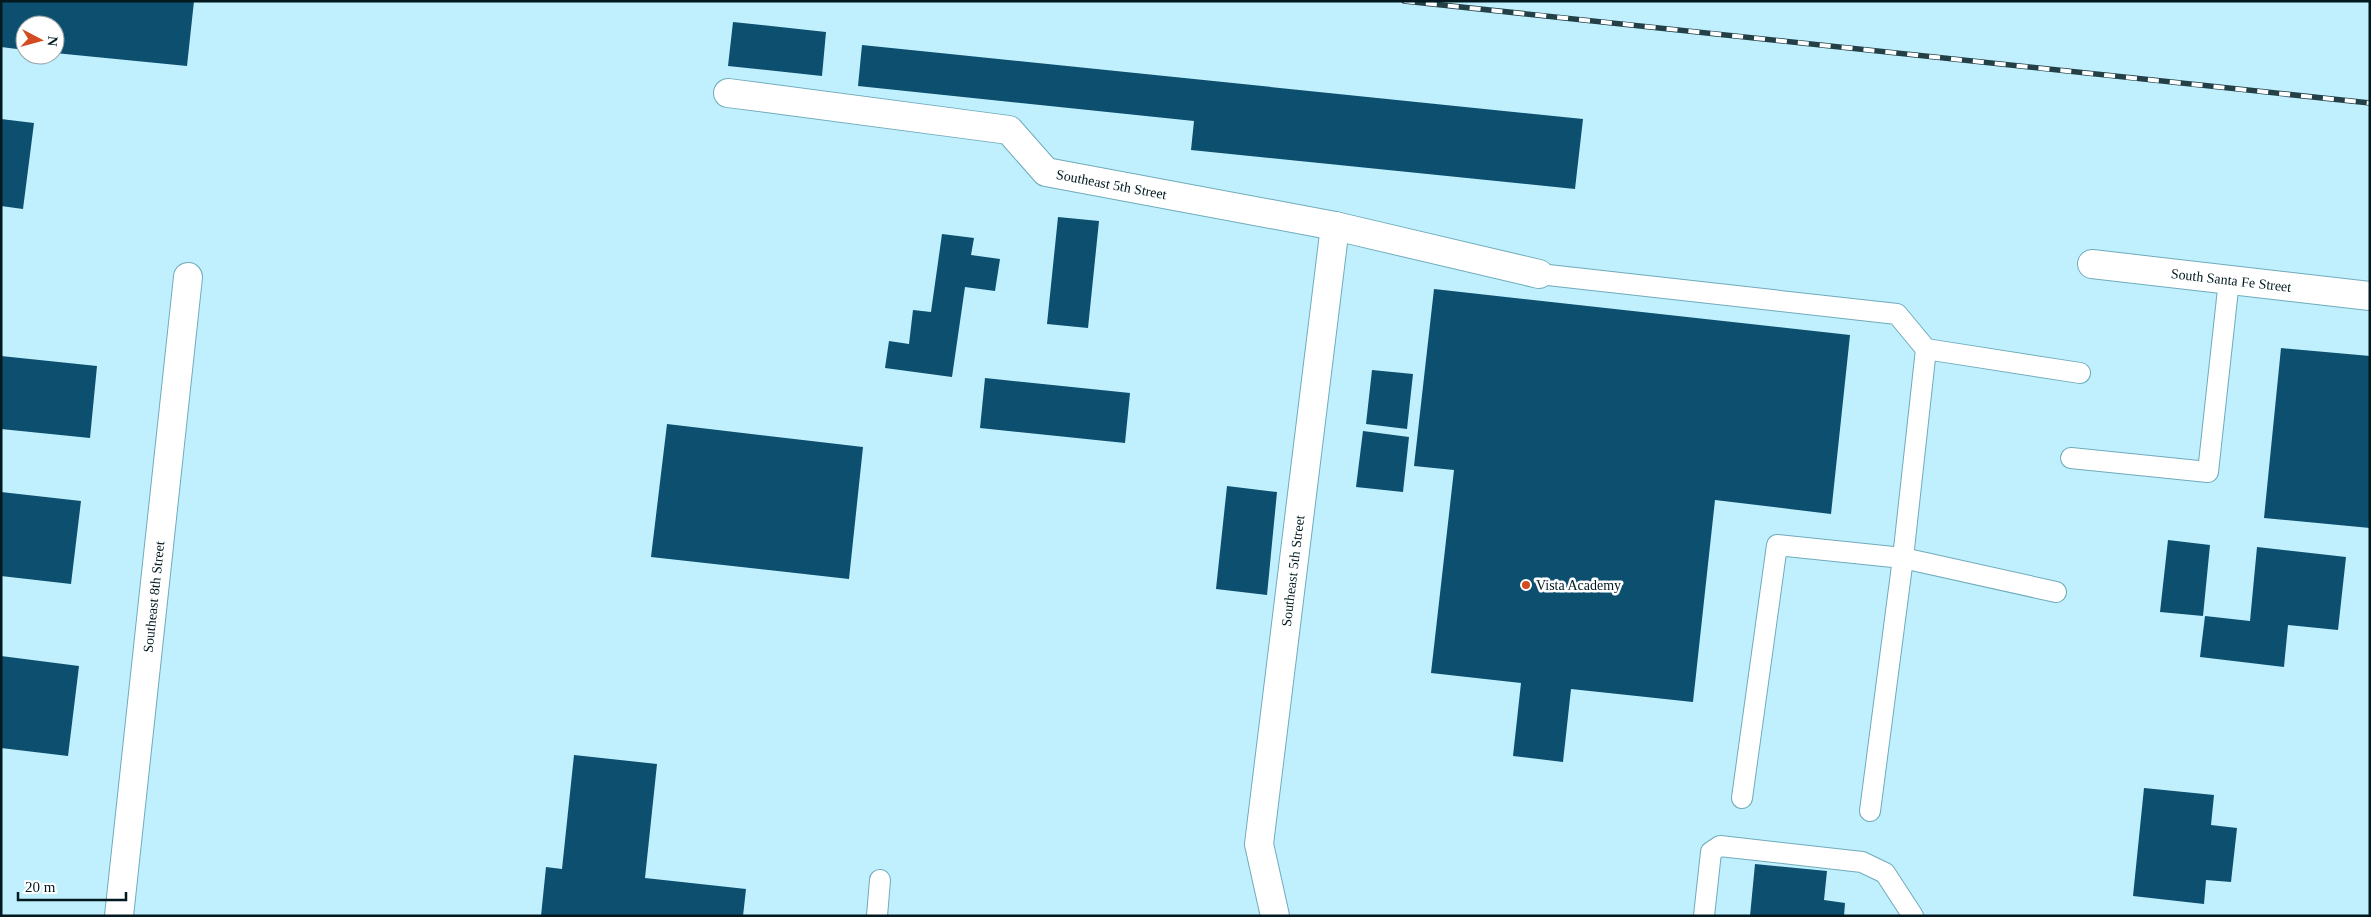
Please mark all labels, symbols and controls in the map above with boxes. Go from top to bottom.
north arrow [15,15,65,65]
text: N [44,35,60,47]
street label: Southeast 5th Street [1055,167,1168,202]
street label: South Santa Fe Street [2170,266,2292,295]
street label: Southeast 5th Street [1279,514,1307,627]
street label: Southeast 8th Street [140,540,167,653]
place label: Vista Academy [1536,578,1621,593]
marker: Vista Academy [1520,579,1532,591]
scale bar [18,870,125,902]
text: 20 m [25,879,56,895]

